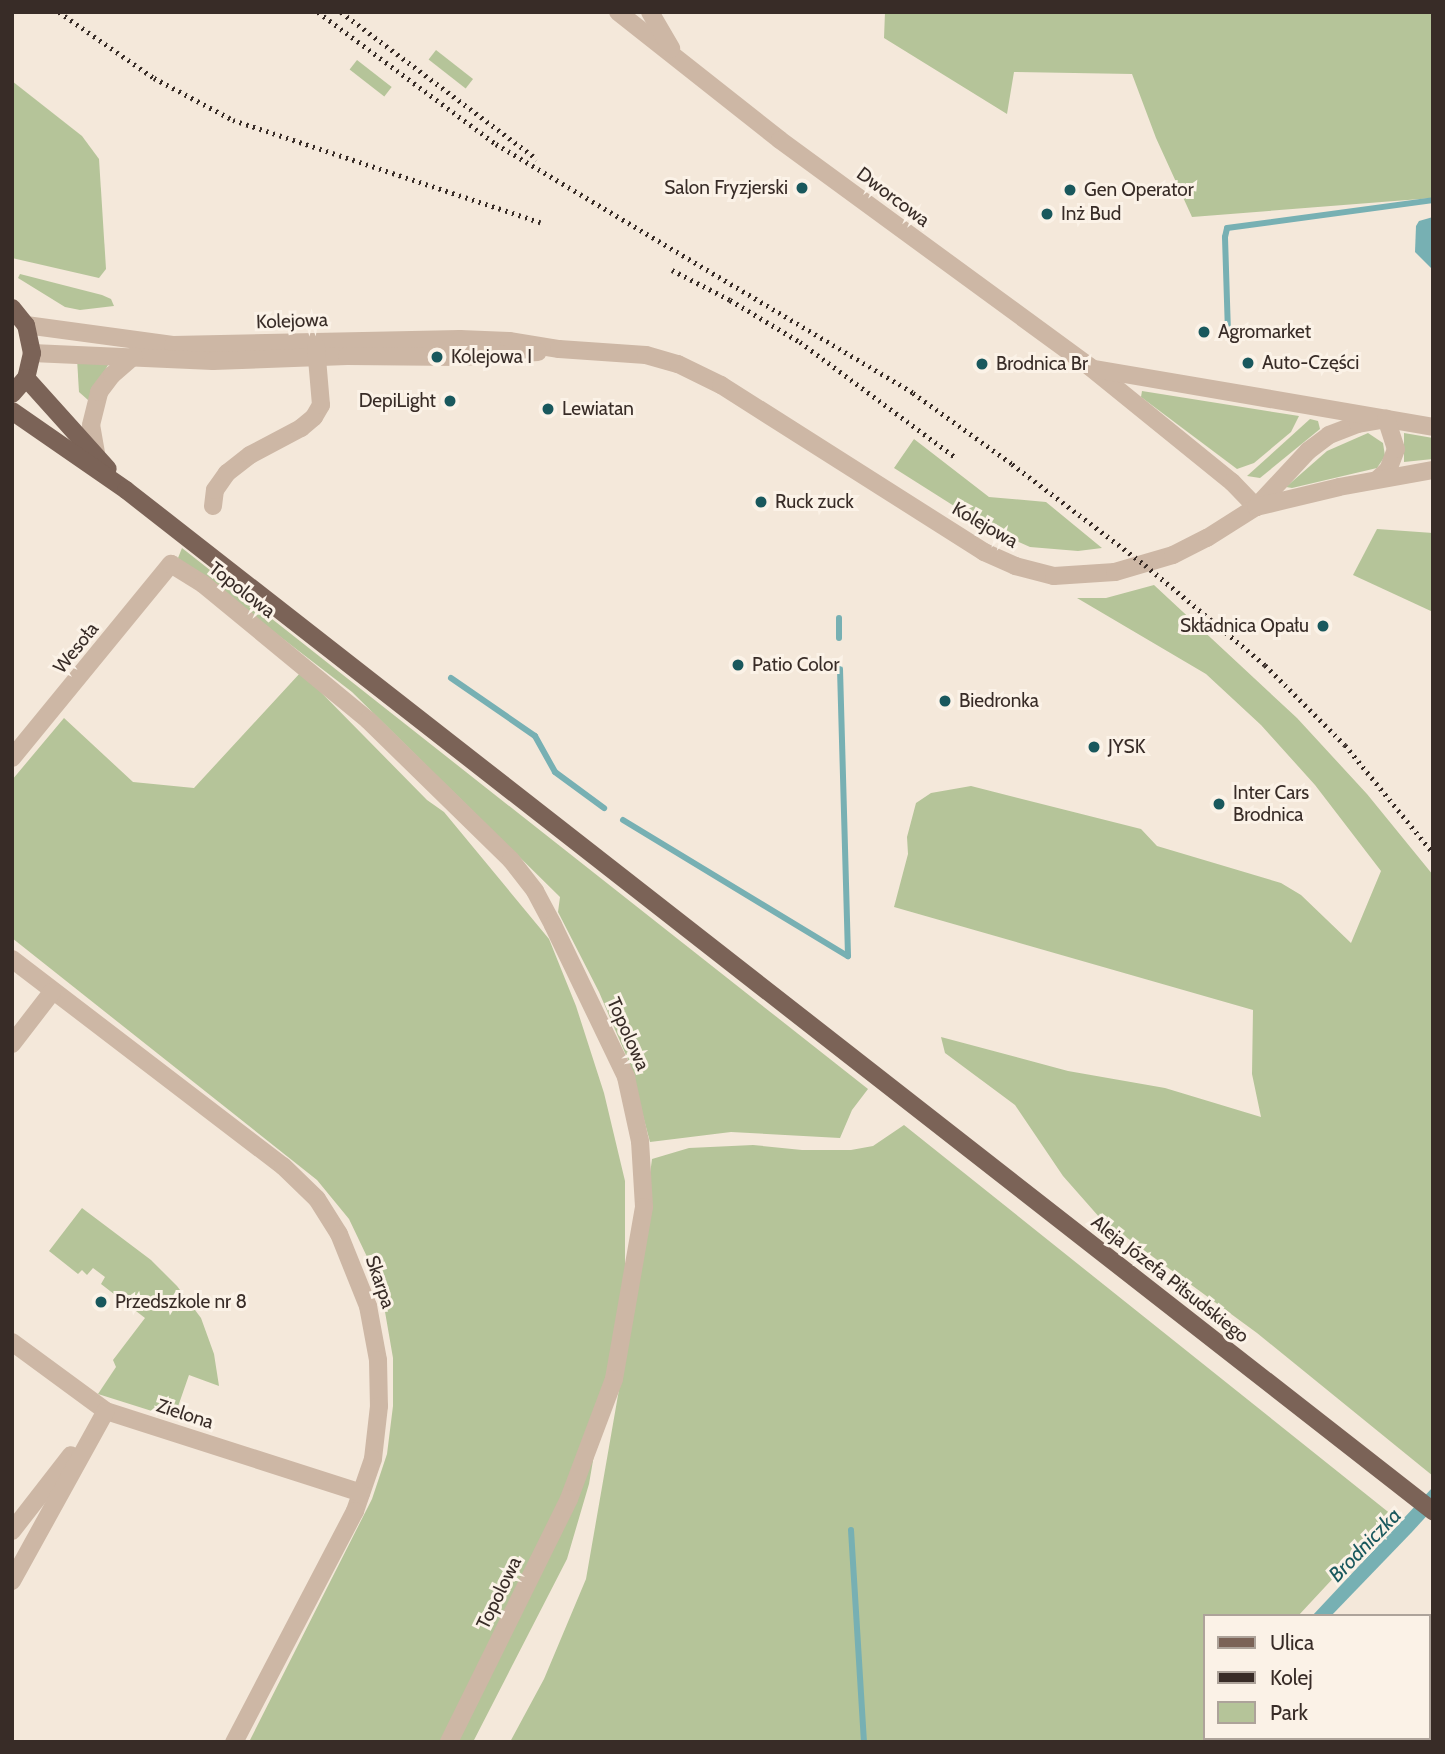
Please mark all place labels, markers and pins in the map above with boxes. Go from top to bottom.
place label: Salon Fryzjerski [664,177,788,199]
place label: Gen Operator [1084,179,1194,201]
marker: Salon Fryzjerski [794,180,810,196]
marker: Gen Operator [1062,182,1078,198]
place label: Inż Bud [1061,203,1121,225]
marker: Inż Bud [1039,206,1055,222]
place label: Agromarket [1218,321,1311,343]
marker: Agromarket [1196,324,1212,340]
place label: Kolejowa I [451,346,532,368]
marker: Kolejowa I [429,349,445,365]
place label: Auto-Części [1262,352,1359,374]
place label: Brodnica Br [996,353,1088,375]
marker: Auto-Części [1240,355,1256,371]
marker: Brodnica Br [974,356,990,372]
place label: DepiLight [359,390,436,412]
marker: DepiLight [442,393,458,409]
place label: Lewiatan [562,398,634,420]
marker: Lewiatan [540,401,556,417]
place label: Ruck zuck [775,491,854,513]
marker: Ruck zuck [753,494,769,510]
place label: Składnica Opału [1180,615,1309,637]
marker: Składnica Opału [1315,618,1331,634]
place label: Patio Color [752,654,839,676]
marker: Patio Color [730,657,746,673]
place label: Biedronka [959,690,1039,712]
marker: Biedronka [937,693,953,709]
place label: JYSK [1108,736,1145,758]
marker: JYSK [1086,739,1102,755]
place label: Inter Cars Brodnica [1233,782,1309,826]
marker: Inter Cars Brodnica [1211,796,1227,812]
place label: Przedszkole nr 8 [115,1291,247,1313]
marker: Przedszkole nr 8 [93,1294,109,1310]

